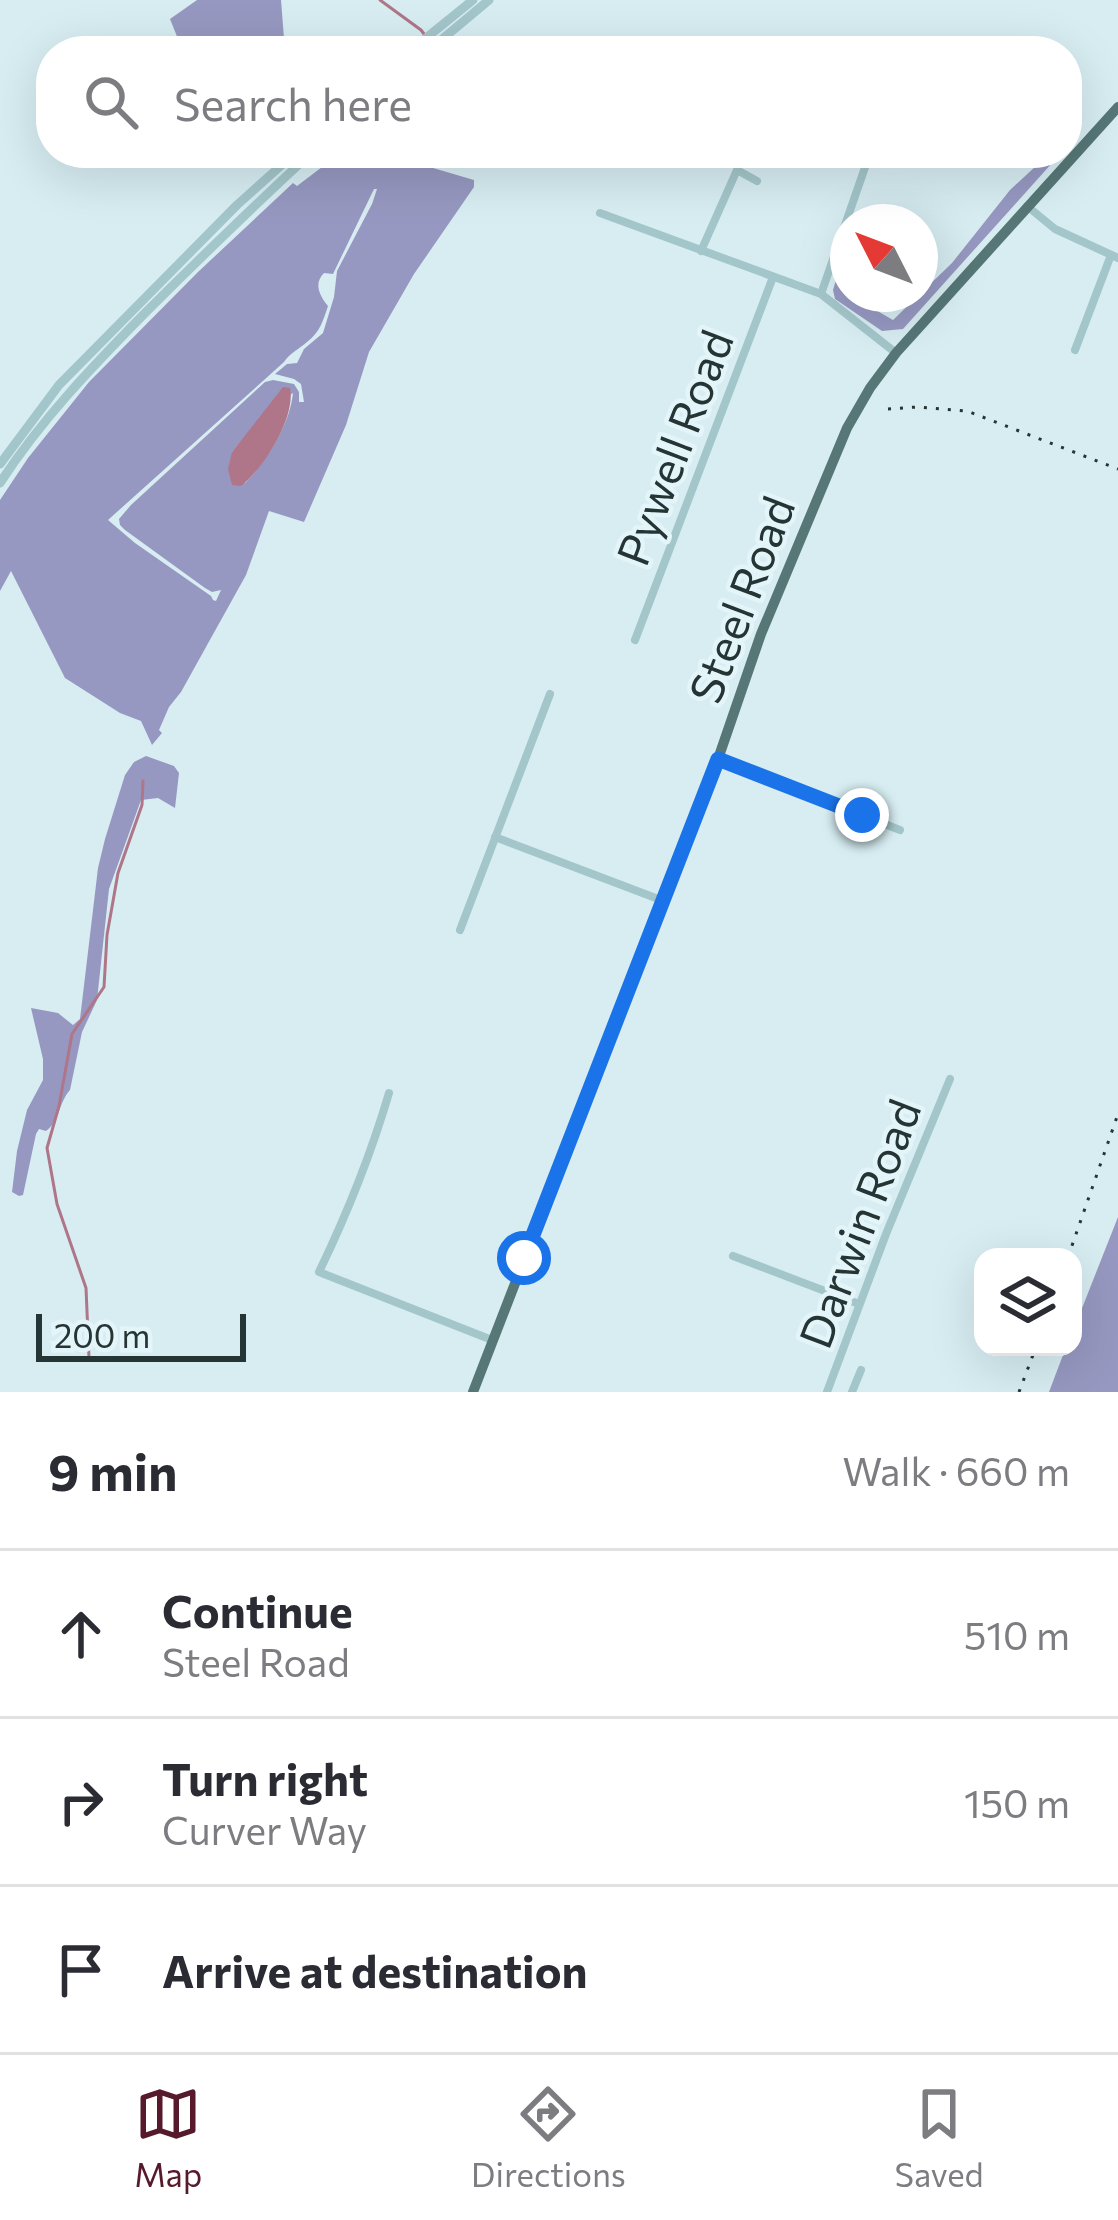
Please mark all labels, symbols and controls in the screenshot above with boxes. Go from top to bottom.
search box [36,36,1082,168]
icon: search [78,69,144,135]
text: Search here [174,75,412,130]
north arrow [830,204,938,312]
street label: Pywell Road [603,322,743,572]
street label: Steel Road [675,488,805,710]
route end [835,788,889,842]
street label: Darwin Road [785,1091,931,1355]
route start [497,1231,551,1285]
map controls [974,1248,1082,1356]
button: layers [974,1248,1082,1356]
scale bar [36,1308,246,1361]
text: 200 m [54,1314,150,1355]
text: 9 min [48,1439,177,1502]
text: Walk · 660 m [842,1446,1070,1494]
text: Continue [162,1582,353,1637]
icon: ahead [48,1601,114,1667]
text: 510 m [964,1610,1070,1658]
text: Steel Road [162,1637,350,1685]
text: Turn right [162,1750,368,1805]
icon: right [48,1769,114,1835]
text: 150 m [964,1778,1070,1826]
text: Curver Way [162,1805,367,1853]
icon: arrive [48,1937,114,2003]
text: Arrive at destination [162,1942,588,1997]
tab: Map [134,2081,202,2194]
tab: Directions [471,2081,626,2194]
tab: Saved [895,2081,984,2194]

